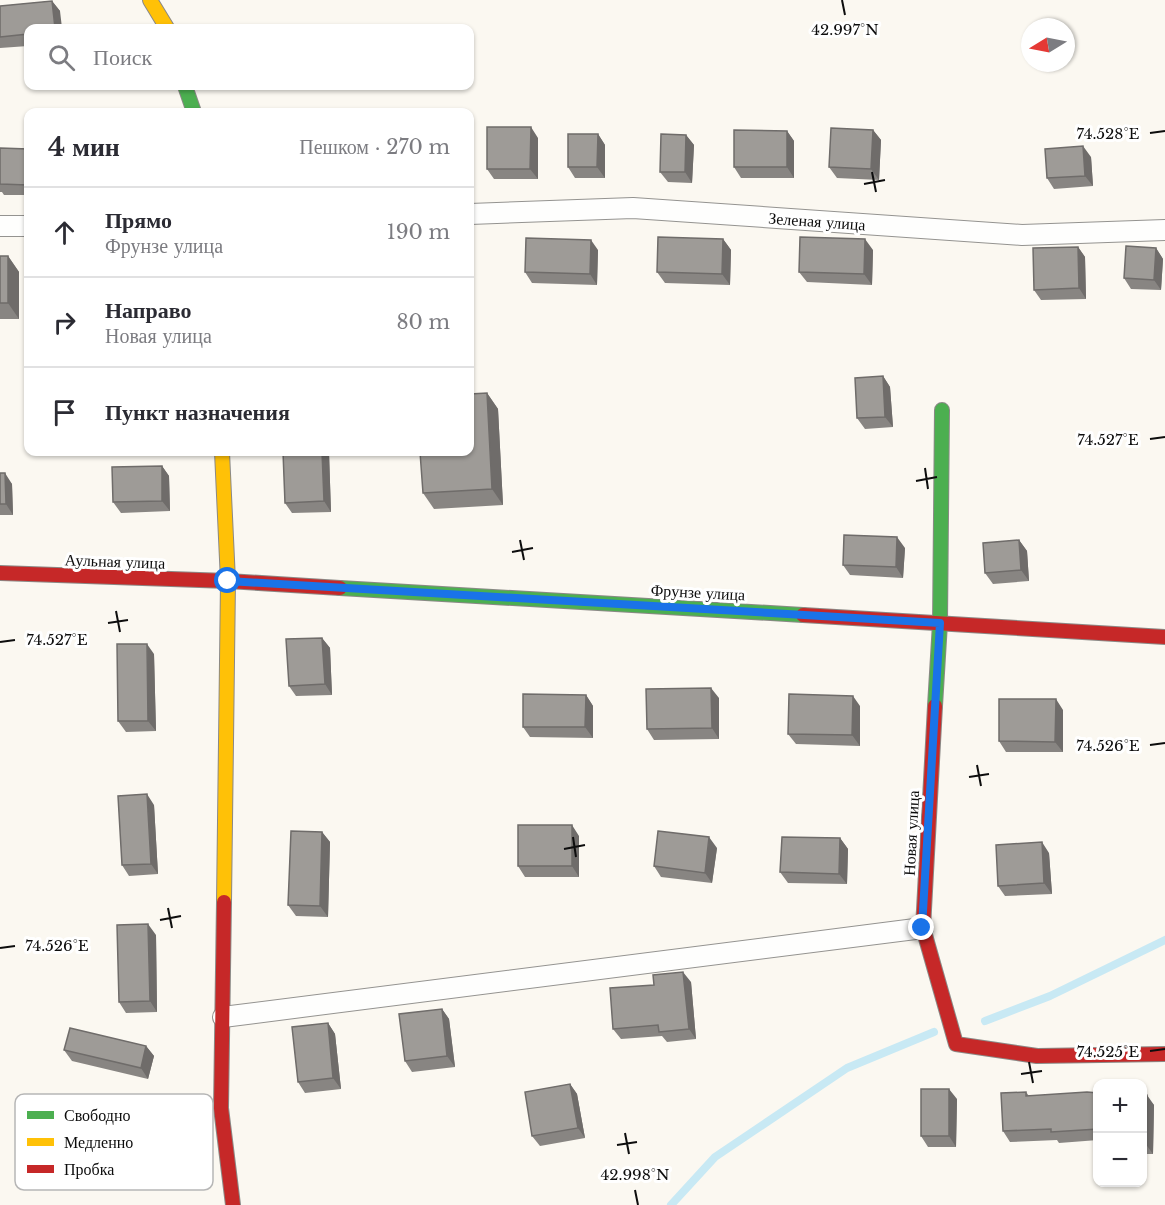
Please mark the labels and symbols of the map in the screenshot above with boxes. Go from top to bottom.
north arrow [1021,18,1075,72]
text: 42.997°N [811,20,879,39]
text: 74.528°E [1077,124,1140,143]
street label: Зеленая улица [768,208,866,234]
text: 74.527°E [1077,430,1139,449]
street label: Аульная улица [64,549,166,573]
route start [214,567,240,593]
street label: Фрунзе улица [650,580,746,604]
text: 74.527°E [26,630,88,649]
text: 74.526°E [1076,736,1140,755]
street label: Новая улица [899,790,923,876]
route end [908,914,934,940]
text: 74.526°E [25,936,89,955]
text: 74.525°E [1077,1042,1139,1061]
legend [15,1094,213,1190]
text: Свободно [64,1105,131,1125]
text: Медленно [64,1132,133,1152]
text: Пробка [64,1159,114,1179]
text: 42.998°N [600,1165,670,1184]

